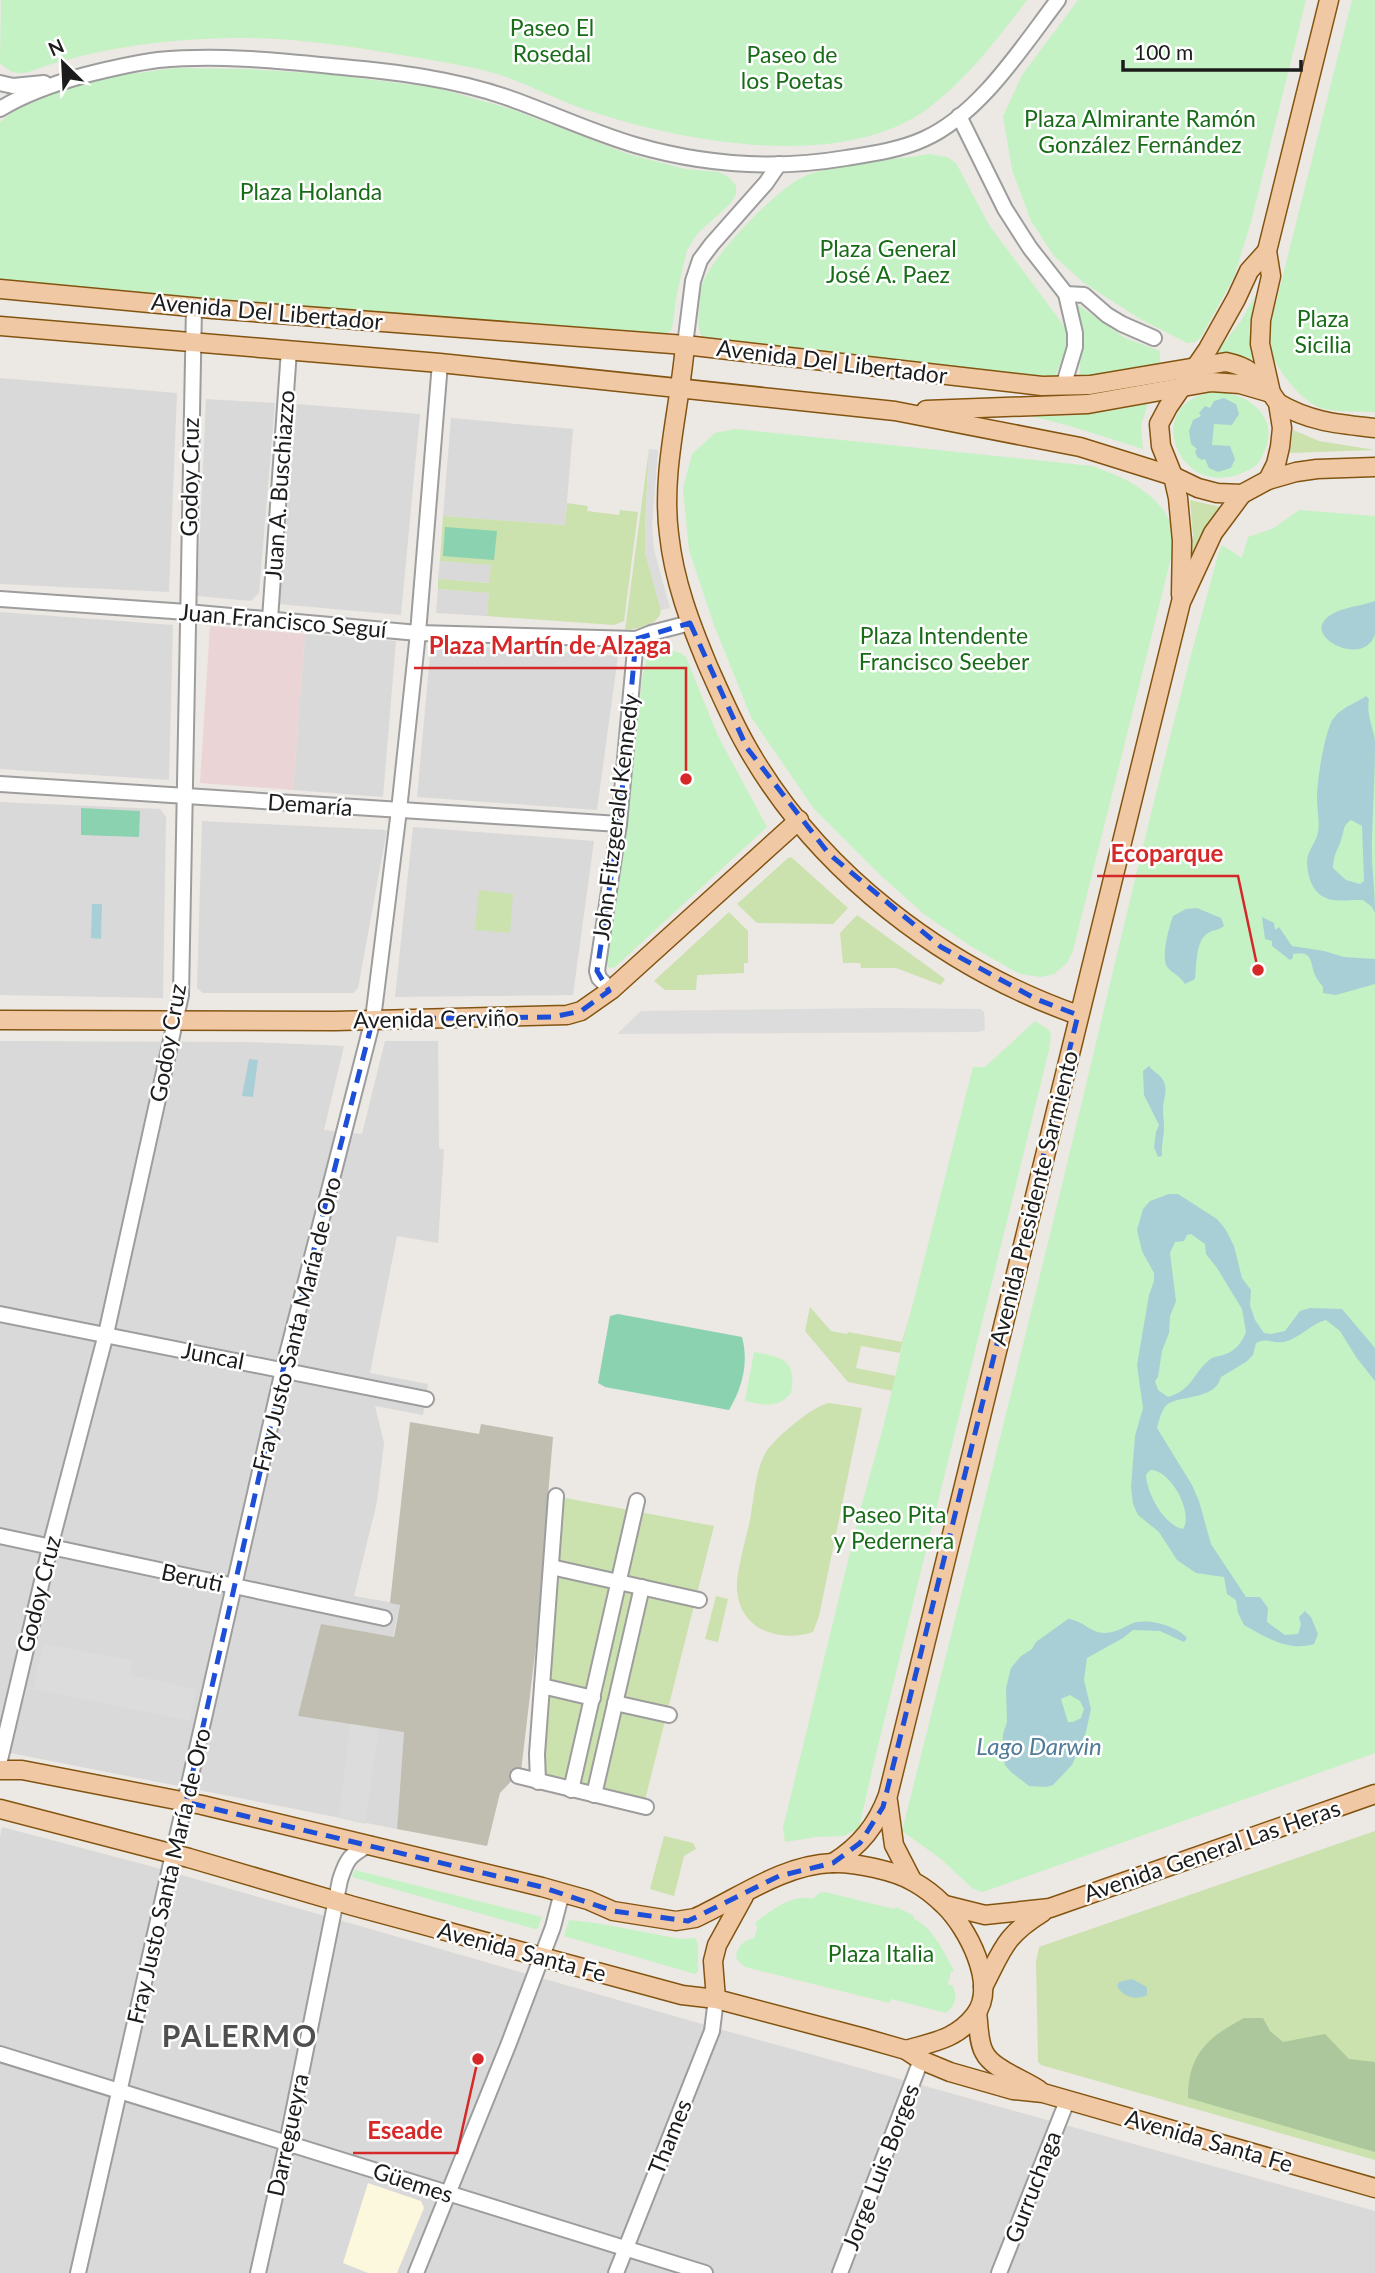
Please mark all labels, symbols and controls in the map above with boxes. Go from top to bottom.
park label: Paseo El Rosedal [510,13,594,67]
north arrow [28,28,98,98]
scale bar [1123,28,1302,72]
text: N [45,34,67,60]
text: 100 m [1134,39,1193,64]
park label: Paseo de los Poetas [741,40,843,94]
park label: Plaza Almirante Ramón González Fernández [1024,104,1256,158]
park label: Plaza Holanda [240,177,382,205]
park label: Plaza General José A. Paez [819,234,957,288]
street label: Avenida Del Libertador [150,287,385,335]
park label: Plaza Sicilia [1295,304,1351,358]
street label: Avenida Del Libertador [715,333,950,389]
street label: Juan A. Buschiazzo [258,389,300,581]
street label: Godoy Cruz [174,417,204,537]
street label: Juan Francisco Seguí [178,597,389,643]
park label: Plaza Intendente Francisco Seeber [859,621,1030,675]
callout: Plaza Martín de Alzaga [414,623,686,668]
text: Plaza Martín de Alzaga [429,630,671,659]
street label: John Fitzgerald Kennedy [586,692,644,942]
street label: Demaría [267,787,354,821]
callout: Ecoparque [1097,831,1238,876]
text: Ecoparque [1111,838,1224,867]
street label: Godoy Cruz [143,982,191,1104]
street label: Avenida Cerviño [353,1003,519,1033]
street label: Avenida Presidente Sarmiento [983,1048,1083,1348]
street label: Fray Justo Santa María de Oro [246,1173,346,1474]
street label: Juncal [180,1335,247,1375]
park label: Paseo Pita y Pedernera [834,1500,954,1554]
street label: Godoy Cruz [10,1532,66,1655]
street label: Beruti [159,1557,226,1597]
street label: Fray Justo Santa María de Oro [120,1725,216,2026]
water label: Lago Darwin [976,1731,1102,1760]
street label: Avenida General Las Heras [1080,1793,1344,1907]
street label: Avenida Santa Fe [435,1915,609,1987]
park label: Plaza Italia [828,1939,934,1967]
district label: PALERMO [162,2017,318,2053]
street label: Darregueyra [260,2071,314,2199]
street label: Jorge Luis Borges [836,2080,925,2254]
street label: Thames [641,2095,697,2178]
street label: Avenida Santa Fe [1122,2103,1296,2177]
callout: Eseade [353,2108,457,2153]
text: Eseade [367,2115,443,2144]
street label: Gurruchaga [998,2127,1066,2247]
street label: Güemes [370,2156,457,2208]

